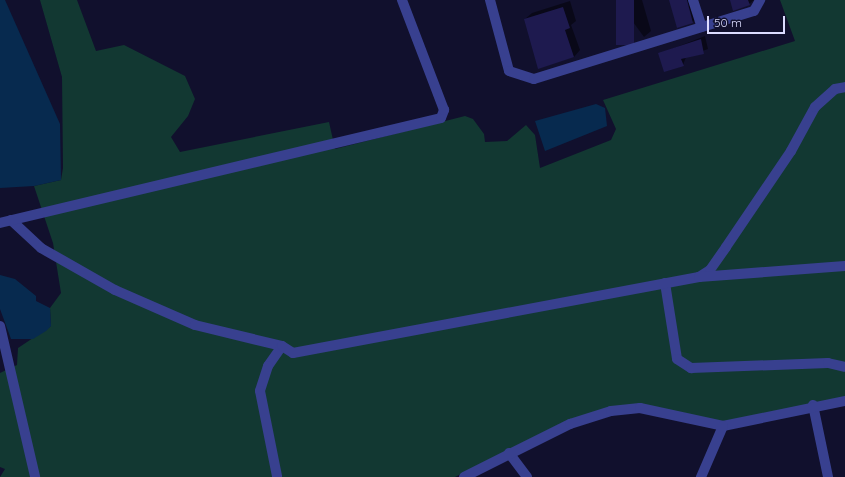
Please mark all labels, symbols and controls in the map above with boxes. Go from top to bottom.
scale bar [709,8,787,34]
text: 50 m [714,15,742,30]

